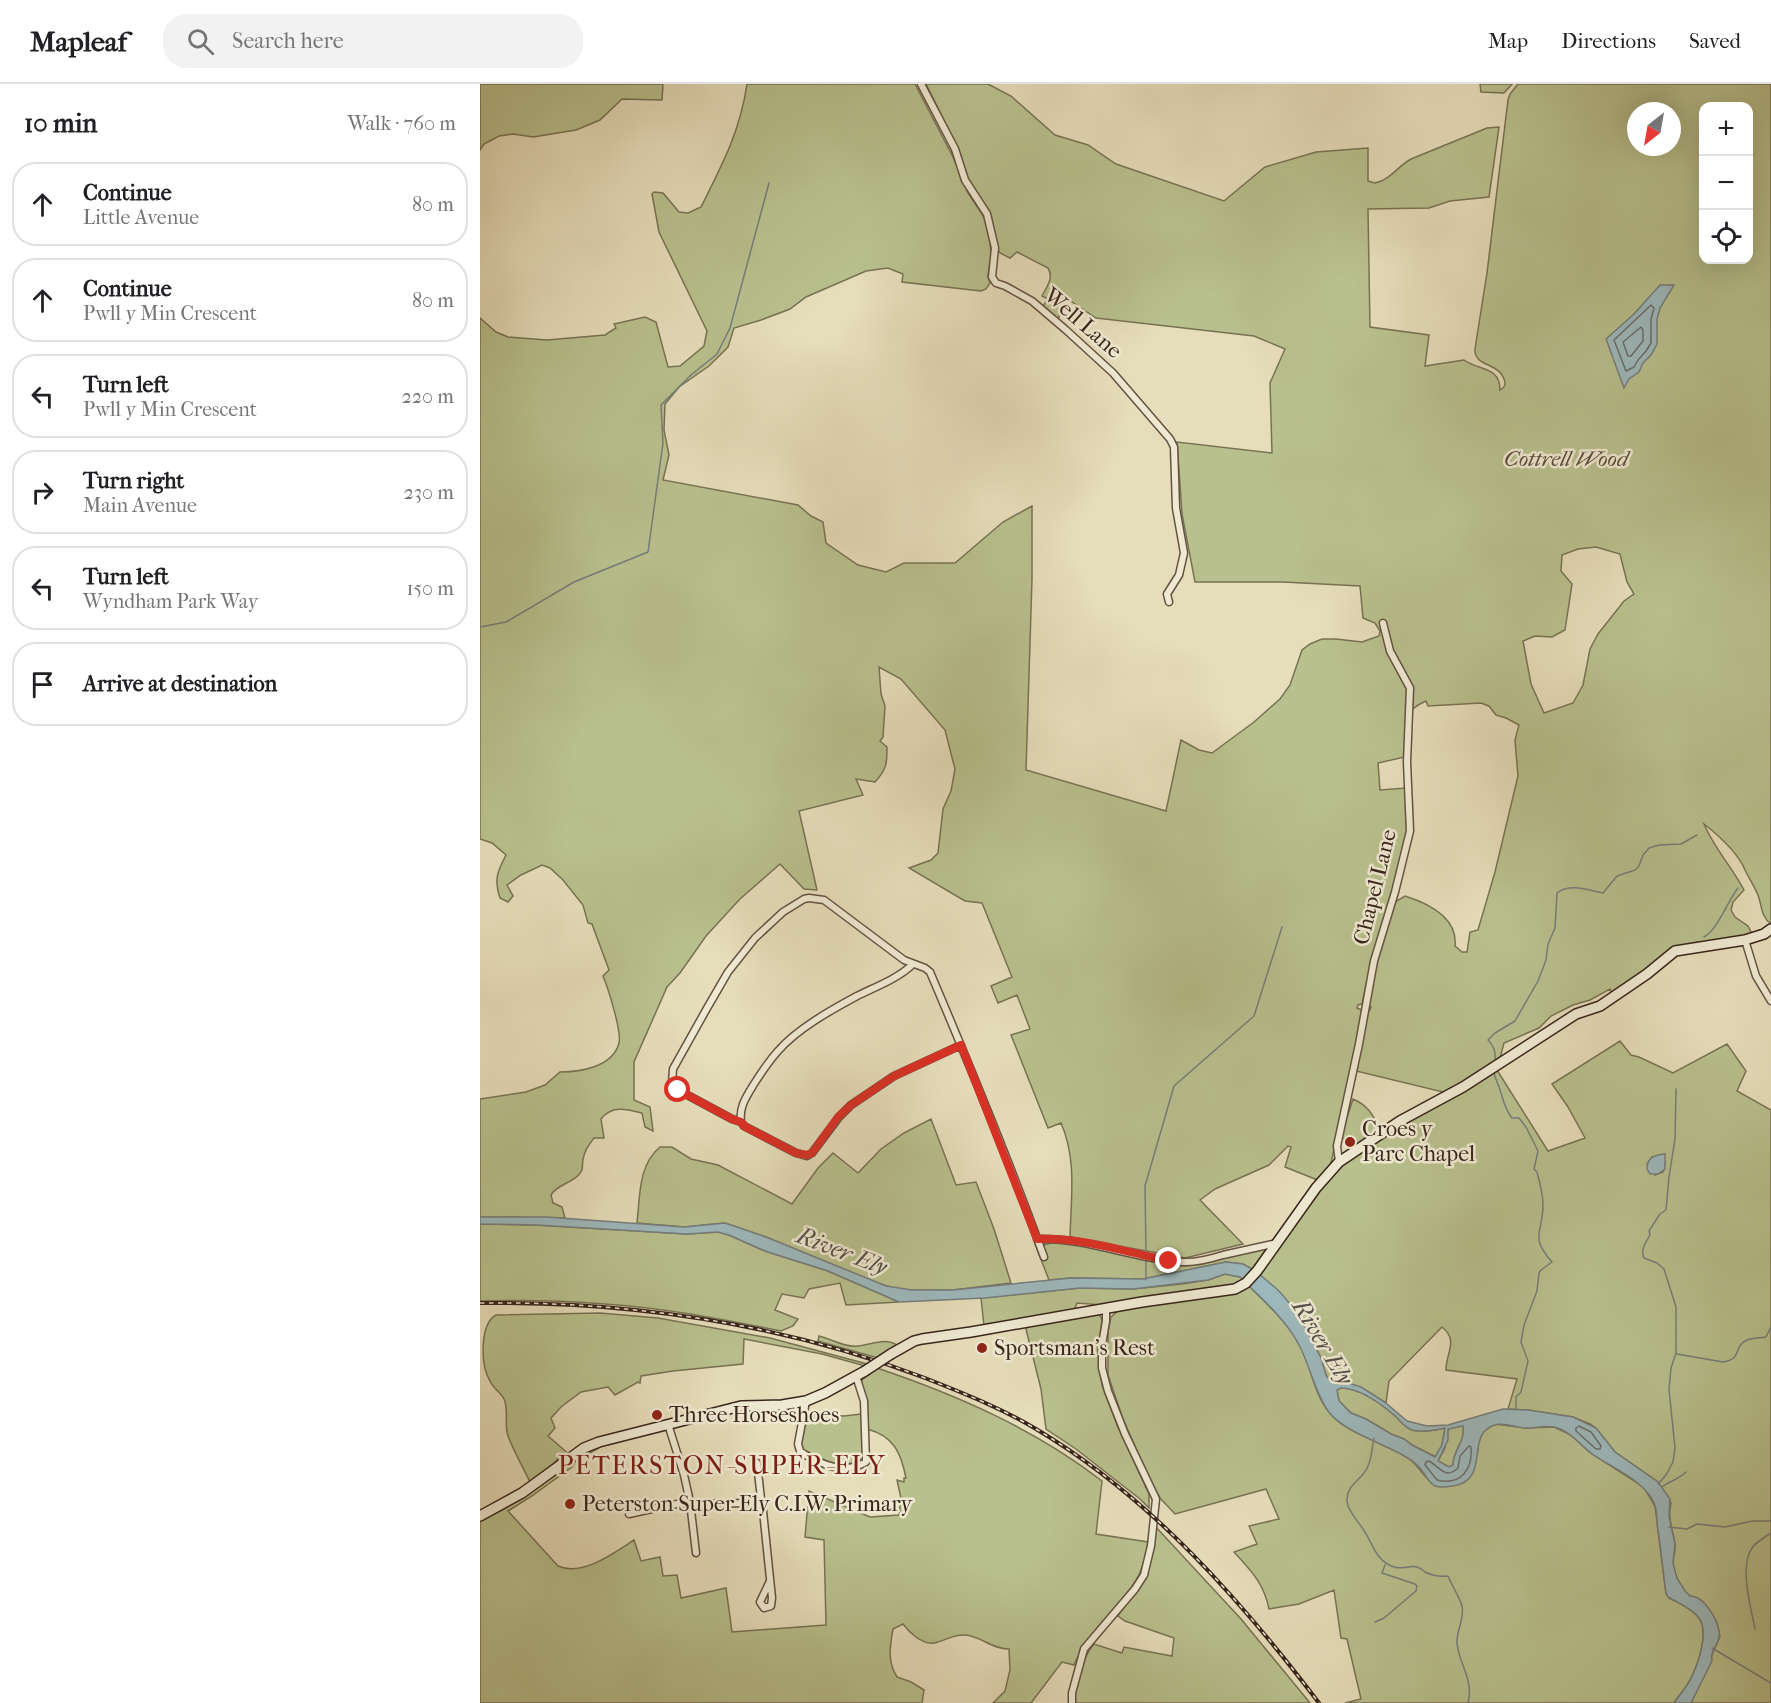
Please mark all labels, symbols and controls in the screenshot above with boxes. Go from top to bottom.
search box [163,14,583,68]
text: Mapleaf [30,25,127,58]
icon: search [184,25,217,58]
text: Search here [232,28,344,54]
text: Map [1488,29,1528,53]
text: Directions [1561,29,1656,53]
text: Saved [1689,29,1741,53]
north arrow [1627,102,1681,156]
map controls [1699,102,1753,264]
button: + [1699,102,1753,156]
text: 10 min [24,108,97,139]
text: Walk · 760 m [348,112,456,135]
button: − [1699,156,1753,210]
text: Continue [83,180,172,206]
icon: ahead [26,188,59,221]
text: 80 m [412,193,454,216]
text: Little Avenue [83,206,199,229]
button: locate [1699,210,1753,264]
text: Continue [83,276,172,302]
street label: Well Lane [1038,281,1127,364]
icon: ahead [26,284,59,317]
text: 80 m [412,289,454,312]
text: Pwll y Min Crescent [83,302,257,325]
text: Turn left [83,372,169,398]
icon: left [26,380,59,413]
text: 220 m [401,385,454,408]
text: Pwll y Min Crescent [83,398,257,421]
park label: Cottrell Wood [1504,446,1631,472]
text: Turn right [83,468,184,494]
icon: right [26,476,59,509]
text: 230 m [404,481,454,504]
text: Main Avenue [83,494,197,517]
text: Turn left [83,564,169,590]
icon: left [26,572,59,605]
text: 150 m [406,577,454,600]
text: Wyndham Park Way [83,590,258,613]
icon: arrive [26,668,59,701]
text: Arrive at destination [83,671,277,697]
street label: Chapel Lane [1348,827,1402,947]
route start [664,1076,690,1102]
place label: Croes y Parc Chapel [1362,1116,1475,1167]
marker: Croes y Parc Chapel [1343,1135,1357,1149]
water label: River Ely [791,1220,892,1281]
route end [1155,1247,1181,1273]
water label: River Ely [1286,1293,1360,1391]
place label: Sportsman's Rest [994,1335,1155,1361]
marker: Sportsman's Rest [975,1341,989,1355]
place label: Three Horseshoes [669,1402,839,1428]
marker: Three Horseshoes [650,1408,664,1422]
district label: PETERSTON-SUPER-ELY [558,1450,886,1481]
place label: Peterston Super Ely C.I.W. Primary [582,1491,914,1517]
marker: Peterston Super Ely C.I.W. Primary [563,1497,577,1511]

